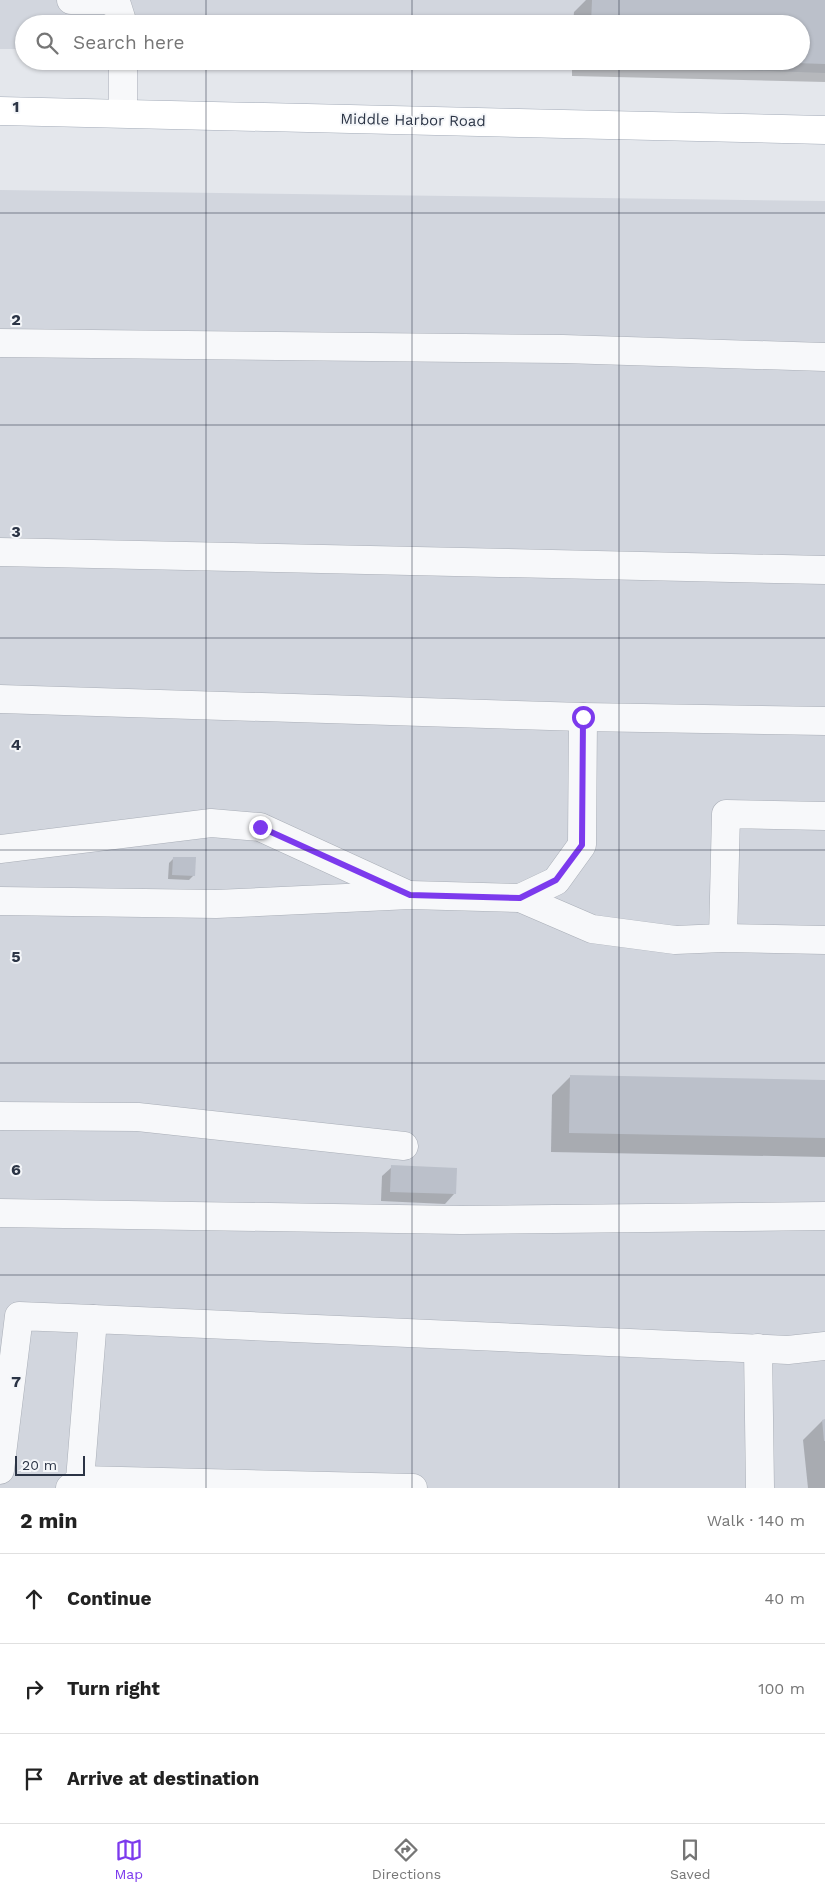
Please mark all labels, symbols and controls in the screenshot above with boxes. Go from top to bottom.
search box [15,15,810,70]
icon: search [33,29,61,57]
text: Search here [73,31,184,54]
text: 1 [13,97,19,116]
street label: Middle Harbor Road [340,110,486,130]
text: 2 [11,310,21,329]
text: 3 [11,522,21,541]
route start [572,706,595,729]
text: 4 [11,735,21,754]
route end [249,816,272,839]
text: 5 [11,947,21,966]
text: 6 [11,1160,21,1179]
text: 7 [11,1372,21,1391]
scale bar [15,1453,85,1476]
text: 20 m [22,1457,57,1473]
text: 2 min [20,1508,77,1533]
text: Walk · 140 m [707,1511,805,1530]
icon: ahead [20,1585,48,1613]
text: Continue [67,1587,151,1610]
text: 40 m [765,1589,805,1608]
icon: right [20,1675,48,1703]
text: Turn right [67,1677,160,1700]
text: 100 m [758,1679,805,1698]
icon: arrive [20,1765,48,1793]
text: Arrive at destination [67,1767,259,1790]
tab: Map [114,1836,143,1882]
tab: Directions [372,1836,441,1882]
tab: Saved [670,1836,711,1882]

